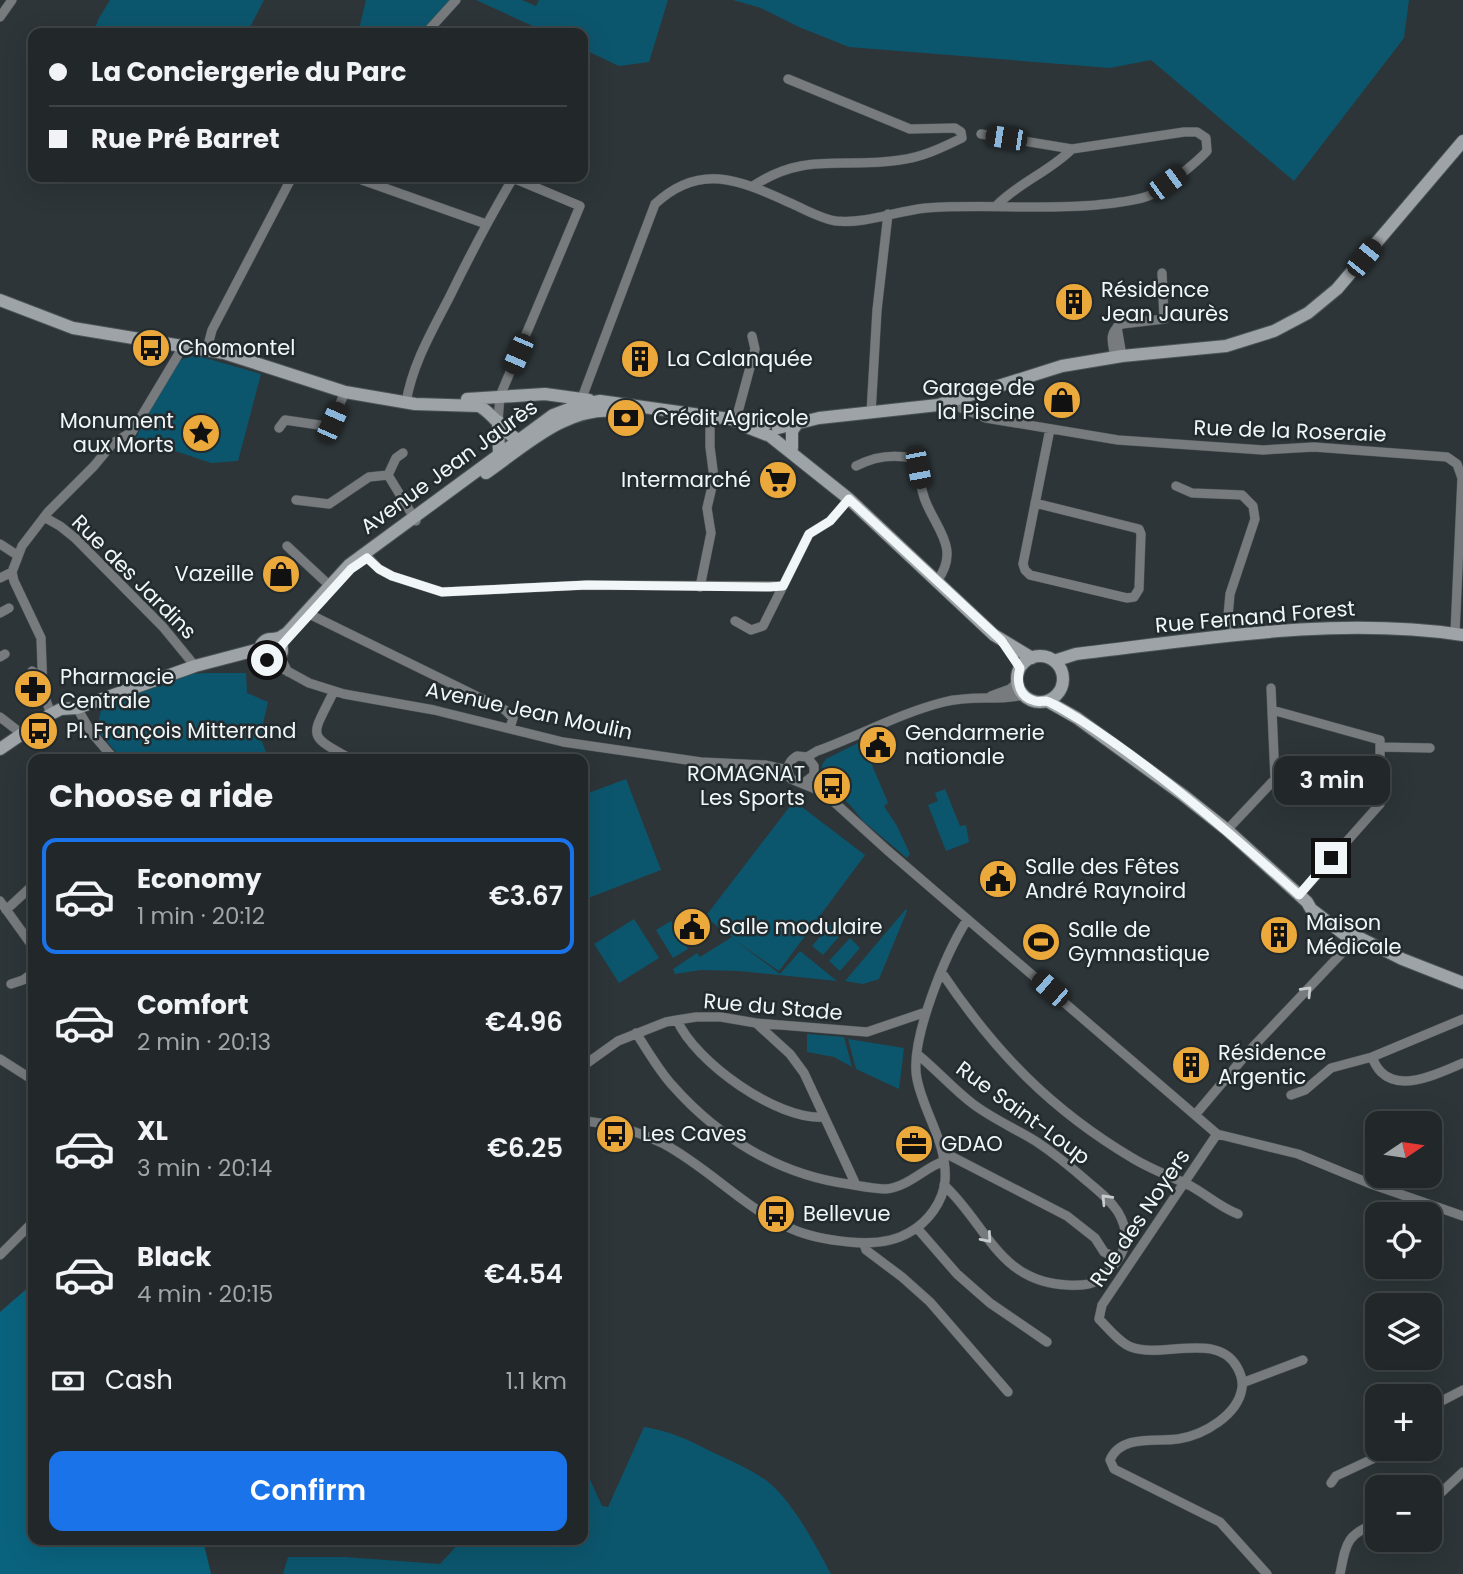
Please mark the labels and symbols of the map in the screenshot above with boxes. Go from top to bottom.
car [984,124,1029,152]
car [1144,162,1191,204]
car [1343,235,1386,281]
place label: Résidence Jean Jaurès [1101,275,1229,328]
building icon: Résidence Jean Jaurès [1053,281,1095,323]
bus stop icon: Chomontel [130,327,172,369]
car [501,331,536,377]
place label: Chomontel [178,333,295,362]
building icon: La Calanquée [619,338,661,380]
place label: La Calanquée [667,344,813,373]
place label: Garage de la Piscine [922,373,1035,426]
shop icon: Garage de la Piscine [1041,379,1083,421]
street label: Avenue Jean Jaurès [354,392,543,541]
bank icon: Crédit Agricole [605,397,647,439]
car [314,399,351,445]
place label: Crédit Agricole [653,403,808,432]
place label: Monument aux Morts [60,406,174,459]
place icon: Monument aux Morts [180,412,222,454]
street label: Rue de la Roseraie [1193,413,1387,448]
car [904,445,933,491]
supermarket icon: Intermarché [757,459,799,501]
place label: Intermarché [621,465,751,494]
street label: Rue des Jardins [66,508,203,645]
shop icon: Vazeille [260,553,302,595]
place label: Vazeille [175,559,254,588]
street label: Rue Fernand Forest [1154,593,1356,640]
route start [251,644,283,676]
place label: Pharmacie Centrale [60,662,174,715]
pharmacy icon: Pharmacie Centrale [12,668,54,710]
street label: Avenue Jean Moulin [423,674,635,747]
bus stop icon: Pl. François Mitterrand [18,710,60,752]
place label: Pl. François Mitterrand [66,716,296,745]
place label: Gendarmerie nationale [905,718,1045,771]
public building icon: Gendarmerie nationale [857,724,899,766]
callout: 3 min [1273,756,1389,806]
place label: ROMAGNAT Les Sports [687,759,805,812]
bus stop icon: ROMAGNAT Les Sports [811,765,853,807]
route end [1315,842,1347,874]
place label: Salle des Fêtes André Raynoird [1025,852,1186,905]
public building icon: Salle des Fêtes André Raynoird [977,858,1019,900]
public building icon: Salle modulaire [671,906,713,948]
place label: Maison Médicale [1306,908,1402,961]
place label: Salle modulaire [719,912,883,941]
building icon: Maison Médicale [1258,914,1300,956]
place label: Salle de Gymnastique [1068,915,1210,968]
sports icon: Salle de Gymnastique [1020,921,1062,963]
car [1028,967,1073,1011]
street label: Rue du Stade [702,986,844,1027]
one-way arrow [1298,987,1311,1000]
place label: Résidence Argentic [1218,1038,1326,1091]
building icon: Résidence Argentic [1170,1044,1212,1086]
street label: Rue Saint-Loup [950,1054,1096,1171]
north arrow [1365,1111,1442,1188]
bus stop icon: Les Caves [594,1113,636,1155]
place label: Les Caves [642,1119,747,1148]
office icon: GDAO [893,1123,935,1165]
place label: GDAO [941,1129,1003,1158]
street label: Rue des Noyers [1083,1143,1196,1292]
bus stop icon: Bellevue [755,1193,797,1235]
one-way arrow [1102,1194,1115,1207]
place label: Bellevue [803,1199,891,1228]
one-way arrow [979,1230,991,1243]

